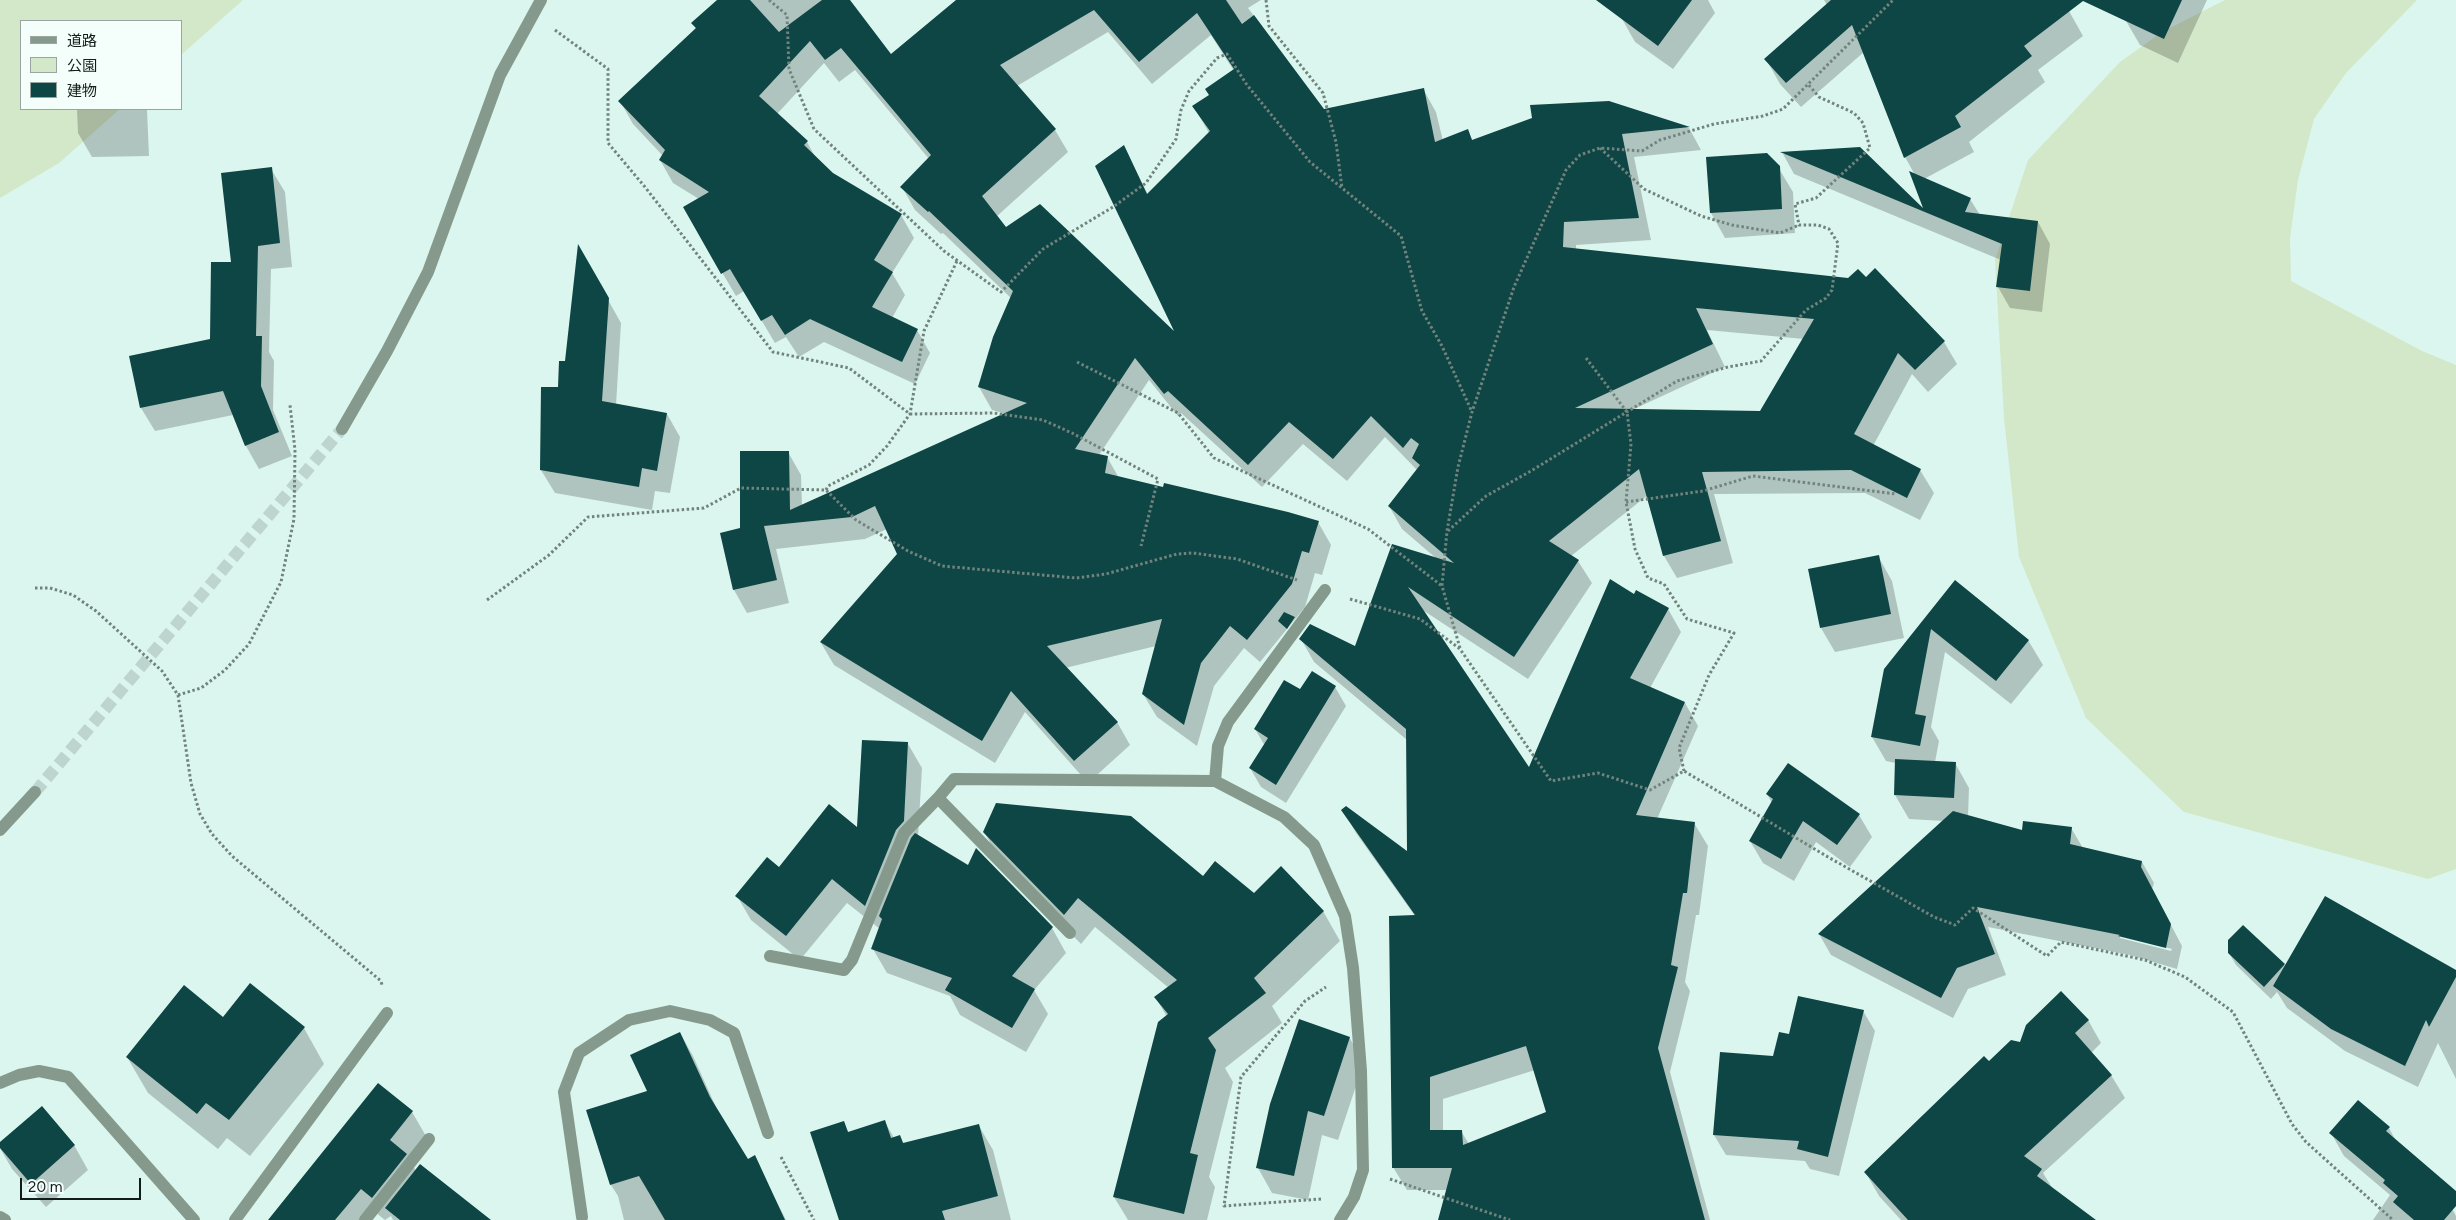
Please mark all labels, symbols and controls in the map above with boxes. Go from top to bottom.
legend [20,20,182,110]
text: 道路 [67,32,97,50]
text: 公園 [67,57,97,75]
text: 建物 [67,82,97,100]
scale bar [22,1168,144,1200]
text: 20 m [28,1178,62,1196]

